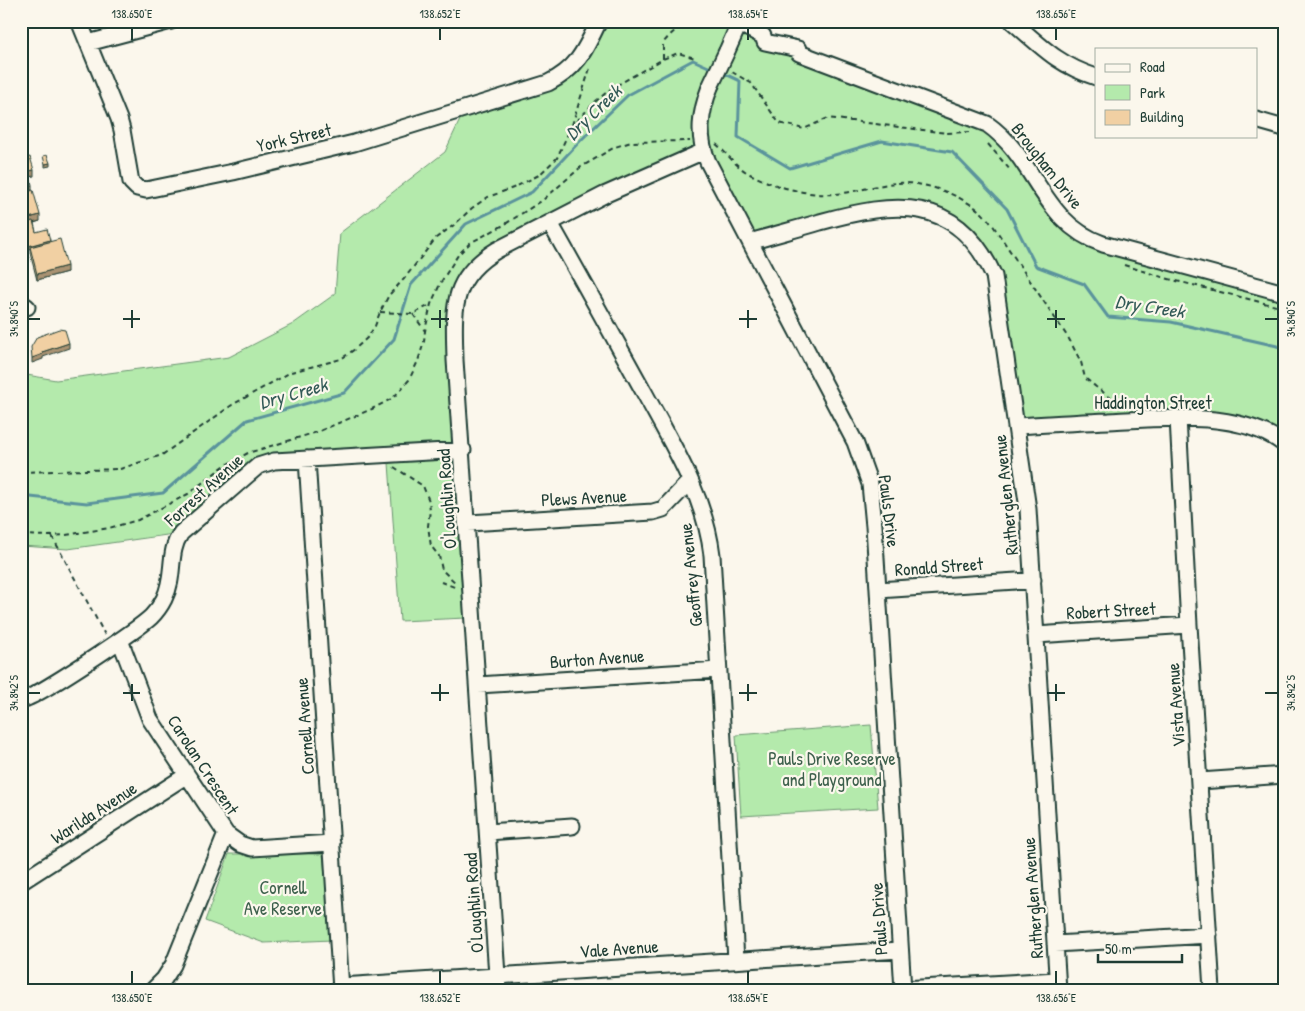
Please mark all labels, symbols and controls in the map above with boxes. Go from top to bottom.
text: 138.650°E [112,5,153,22]
text: 138.652°E [419,5,461,22]
text: 138.654°E [728,5,769,22]
text: 138.656°E [1036,5,1077,22]
legend [1095,48,1258,138]
text: Road [1140,56,1165,77]
water label: Dry Creek [559,77,629,145]
text: Park [1140,82,1165,103]
text: Building [1140,106,1184,127]
street label: York Street [254,117,334,158]
street label: Brougham Drive [1006,117,1089,214]
water label: Dry Creek [1114,288,1188,325]
text: 34.840°S [5,301,22,337]
text: 34.840°S [1282,301,1299,337]
water label: Dry Creek [256,370,332,415]
street label: Haddington Street [1094,390,1212,415]
street label: Rutherglen Avenue [987,434,1024,557]
street label: Forrest Avenue [158,448,248,532]
street label: O'Loughlin Road [431,448,462,550]
street label: Pauls Drive [873,473,906,549]
street label: Plews Avenue [541,483,627,512]
street label: Geoffrey Avenue [673,522,708,628]
street label: Ronald Street [894,551,985,582]
street label: Robert Street [1066,596,1157,625]
street label: Burton Avenue [549,643,645,674]
street label: Vista Avenue [1160,662,1191,748]
text: 34.842°S [5,674,22,711]
text: 34.842°S [1282,674,1299,711]
street label: Cornell Avenue [289,677,320,775]
street label: Carolan Crescent [162,710,246,820]
park label: Pauls Drive Reserve and Playground [768,746,896,792]
street label: Warilda Avenue [46,775,142,850]
street label: Rutherglen Avenue [1016,837,1049,959]
street label: O'Loughlin Road [458,852,489,954]
park label: Cornell Ave Reserve [244,875,322,921]
street label: Pauls Drive [863,882,894,956]
scale bar [1098,931,1181,963]
street label: Vale Avenue [579,933,659,964]
text: 50 m [1105,938,1132,959]
text: 138.650°E [112,989,153,1006]
text: 138.652°E [419,989,461,1006]
text: 138.654°E [728,989,769,1006]
text: 138.656°E [1036,989,1077,1006]

